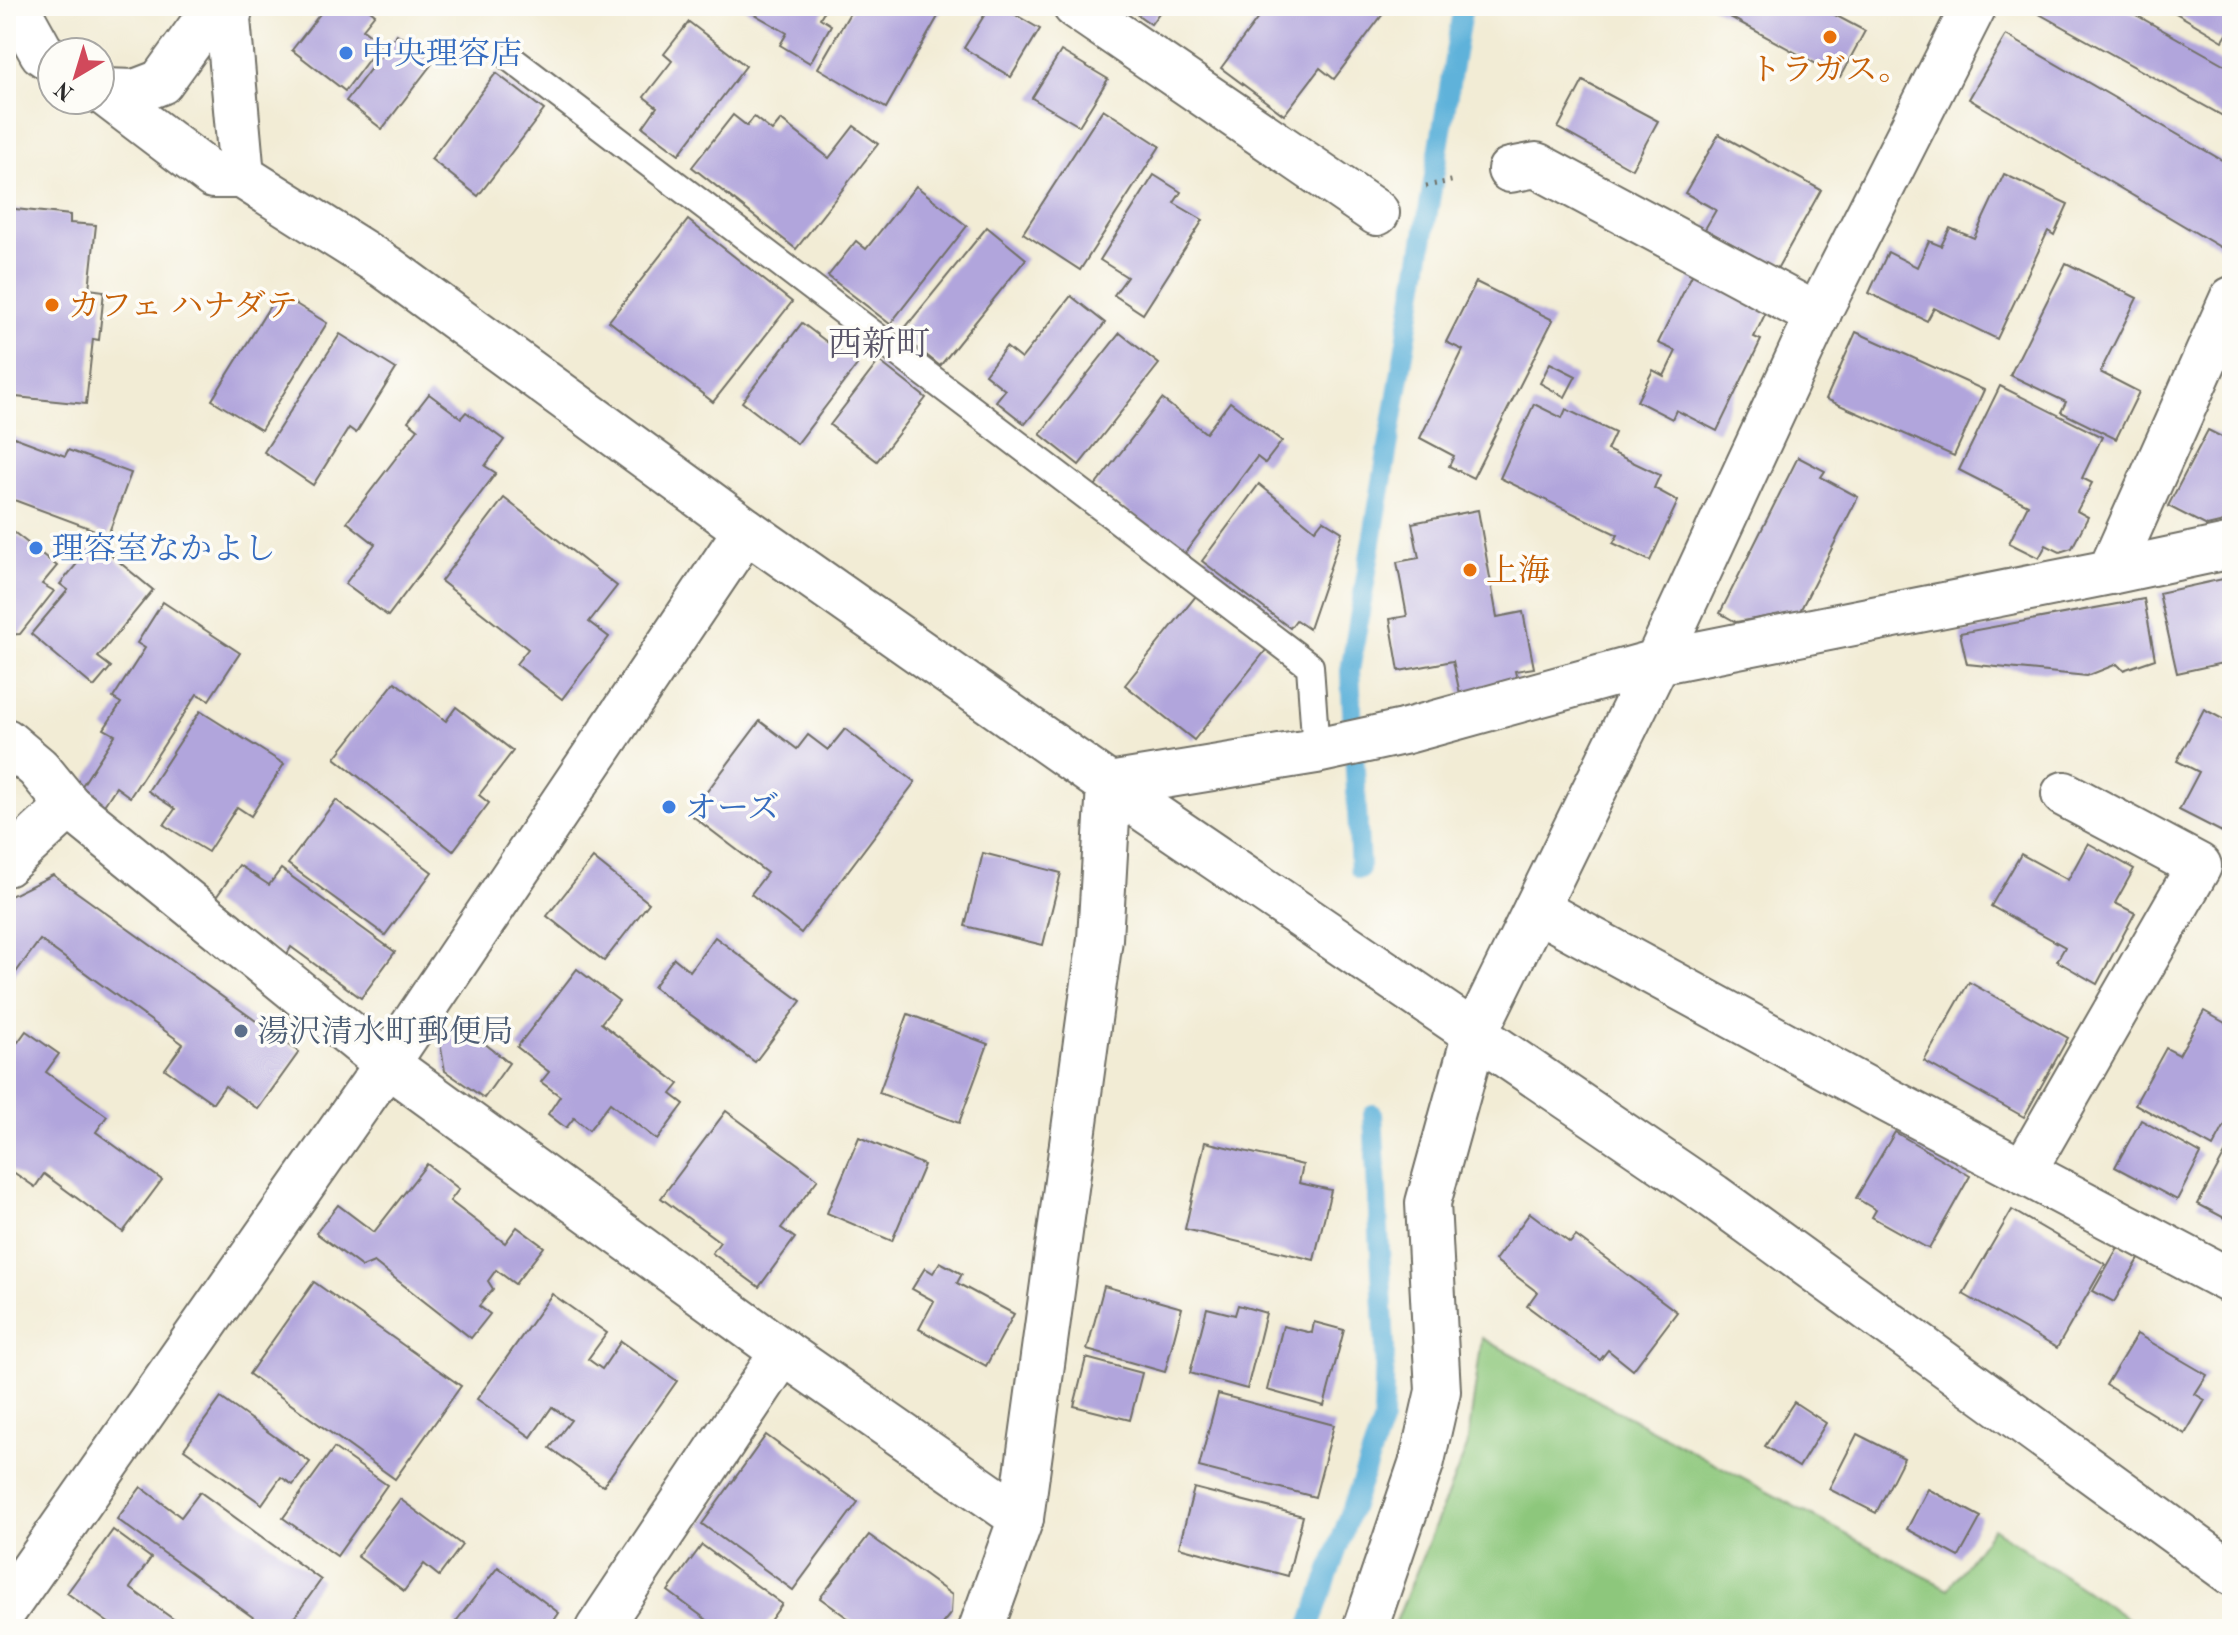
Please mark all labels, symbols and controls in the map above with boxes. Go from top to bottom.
marker: トラガス。 [1821,28,1839,46]
north arrow [36,36,116,116]
place label: 中央理容店 [362,37,522,72]
marker: 中央理容店 [337,44,355,62]
place label: トラガス。 [1750,54,1910,88]
text: N [51,76,78,104]
place label: カフェ ハナダテ [68,289,298,324]
marker: カフェ ハナダテ [43,296,61,314]
district label: 西新町 [828,326,930,363]
place label: 理容室なかよし [52,532,276,567]
marker: 理容室なかよし [27,539,45,557]
place label: 上海 [1486,554,1550,589]
marker: 上海 [1461,561,1479,579]
place label: オーズ [685,791,779,826]
marker: オーズ [660,798,678,816]
place label: 湯沢清水町郵便局 [257,1015,513,1050]
marker: 湯沢清水町郵便局 [232,1022,250,1040]

